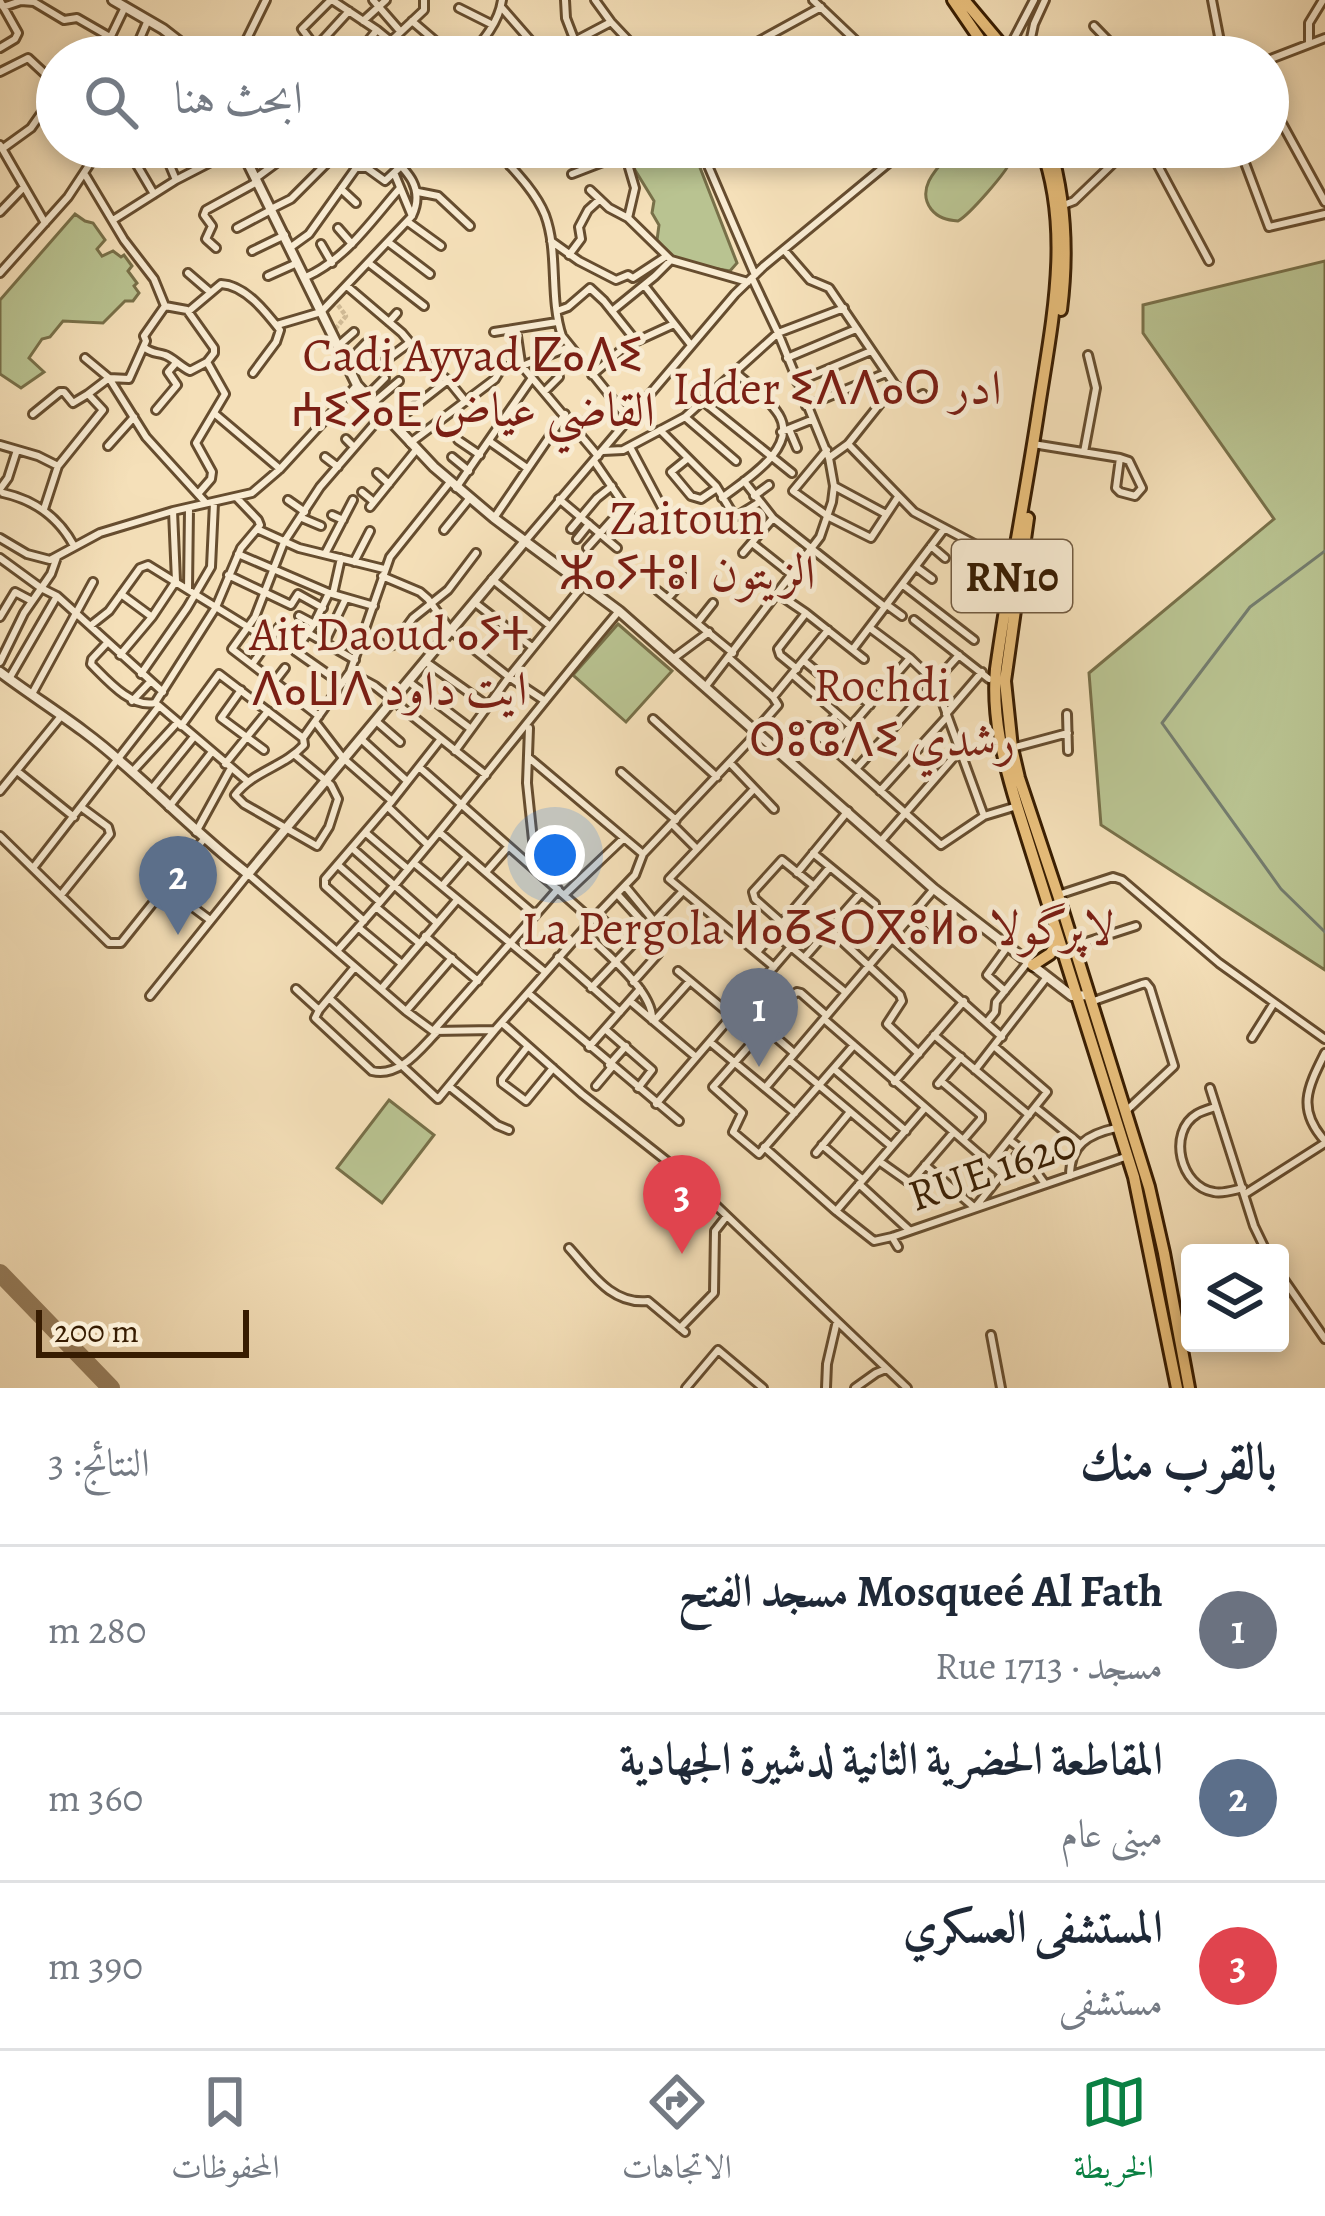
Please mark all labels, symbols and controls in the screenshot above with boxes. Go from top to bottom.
search box [36,36,1289,168]
text: ابحث هنا [174,67,303,129]
icon: search [78,69,144,135]
district label: Cadi Ayyad ⵇⴰⴷⵉ ⵄⵉⵢⴰⴹ القاضي عياض [291,322,655,454]
district label: Idder ⵉⴷⴷⴰⵔ ادر [672,355,1002,421]
district label: Zaitoun ⵣⴰⵢⵜⵓⵏ الزيتون [559,485,815,606]
road number: RN10 [952,540,1072,612]
district label: Ait Daoud ⴰⵢⵜ ⴷⴰⵡⴷ ايت داود [248,601,529,722]
district label: Rochdi ⵔⵓⵛⴷⵉ رشدي [749,652,1015,778]
your location [525,825,585,885]
pin: 2 [139,836,217,935]
district label: La Pergola ⵍⴰⵒⵉⵔⴳⵓⵍⴰ لاپرگولا [521,895,1115,961]
pin: 1 [720,968,798,1067]
street label: RUE 1620 [900,1111,1085,1227]
pin: 3 [643,1155,721,1254]
map controls [1181,1244,1289,1352]
button: layers [1181,1244,1289,1352]
scale bar [36,1304,249,1357]
text: 200 m [54,1308,139,1353]
text: بالقرب منك [1080,1427,1277,1497]
text: النتائج: 3 [48,1436,150,1489]
text: Mosqueé Al Fath مسجد الفتح [678,1560,1163,1622]
text: 280 m [48,1603,146,1656]
text: 1 [1231,1603,1245,1656]
text: مسجد · Rue 1713 [935,1639,1163,1692]
text: المقاطعة الحضرية الثانية لدشيرة الجهادية [620,1728,1163,1790]
text: 360 m [48,1771,143,1824]
text: 2 [1229,1771,1247,1824]
text: مبنى عام [1060,1807,1163,1860]
text: المستشفى العسكري [903,1896,1163,1958]
text: 390 m [48,1939,143,1992]
text: 3 [1230,1939,1246,1992]
text: مستشفى [1059,1975,1163,2028]
tab: المحفوظات [171,2069,280,2199]
tab: الاتجاهات [622,2069,732,2199]
tab: الخريطة [1074,2069,1154,2199]

